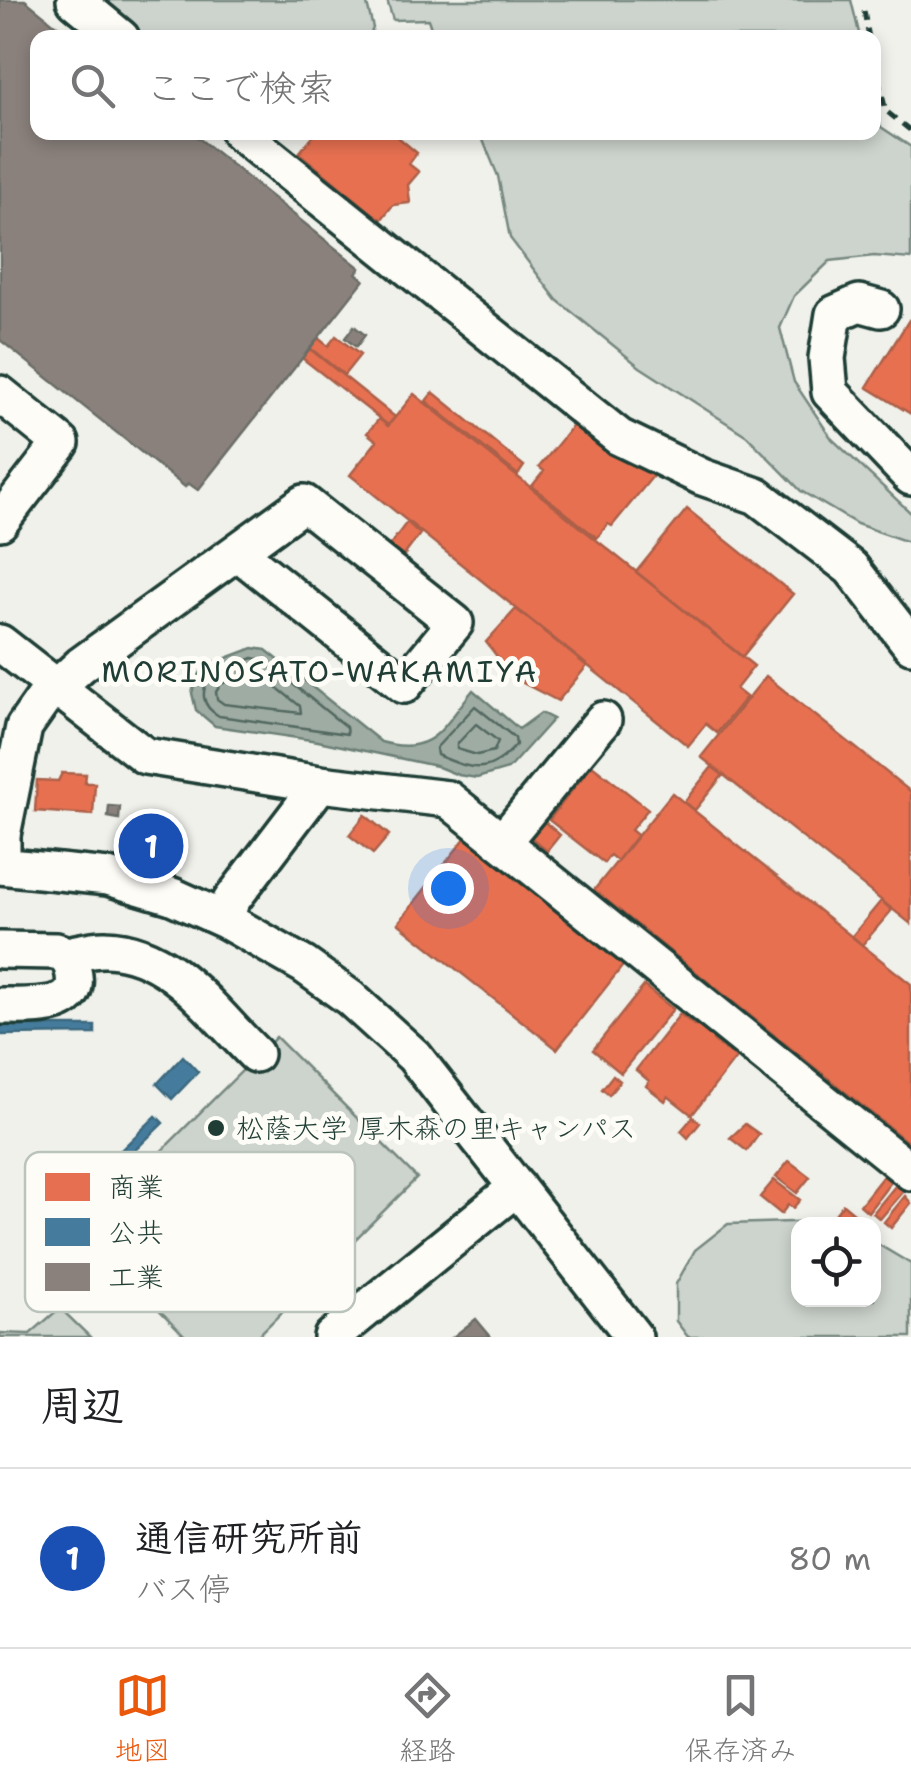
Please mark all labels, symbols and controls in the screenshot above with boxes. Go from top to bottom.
search box [30,30,881,140]
icon: search [65,58,120,113]
text: ここで検索 [145,62,335,113]
district label: MORINOSATO-WAKAMIYA [101,651,539,692]
pin: 1 [118,808,184,884]
your location [423,863,474,914]
place label: 松蔭大学 厚木森の里キャンパス [236,1109,636,1147]
marker: 松蔭大学 厚木森の里キャンパス [205,1117,227,1139]
legend [25,1152,355,1312]
text: 商業 [108,1168,164,1206]
text: 公共 [108,1213,164,1251]
map controls [791,1217,881,1307]
button: locate [791,1217,881,1307]
text: 工業 [108,1258,164,1296]
text: 周辺 [40,1377,124,1433]
text: 通信研究所前 [135,1512,363,1563]
text: 1 [65,1537,80,1580]
text: 80 m [788,1537,871,1580]
text: バス停 [135,1567,231,1610]
tab: 地図 [114,1668,171,1769]
tab: 経路 [399,1668,456,1769]
tab: 保存済み [684,1668,797,1769]

